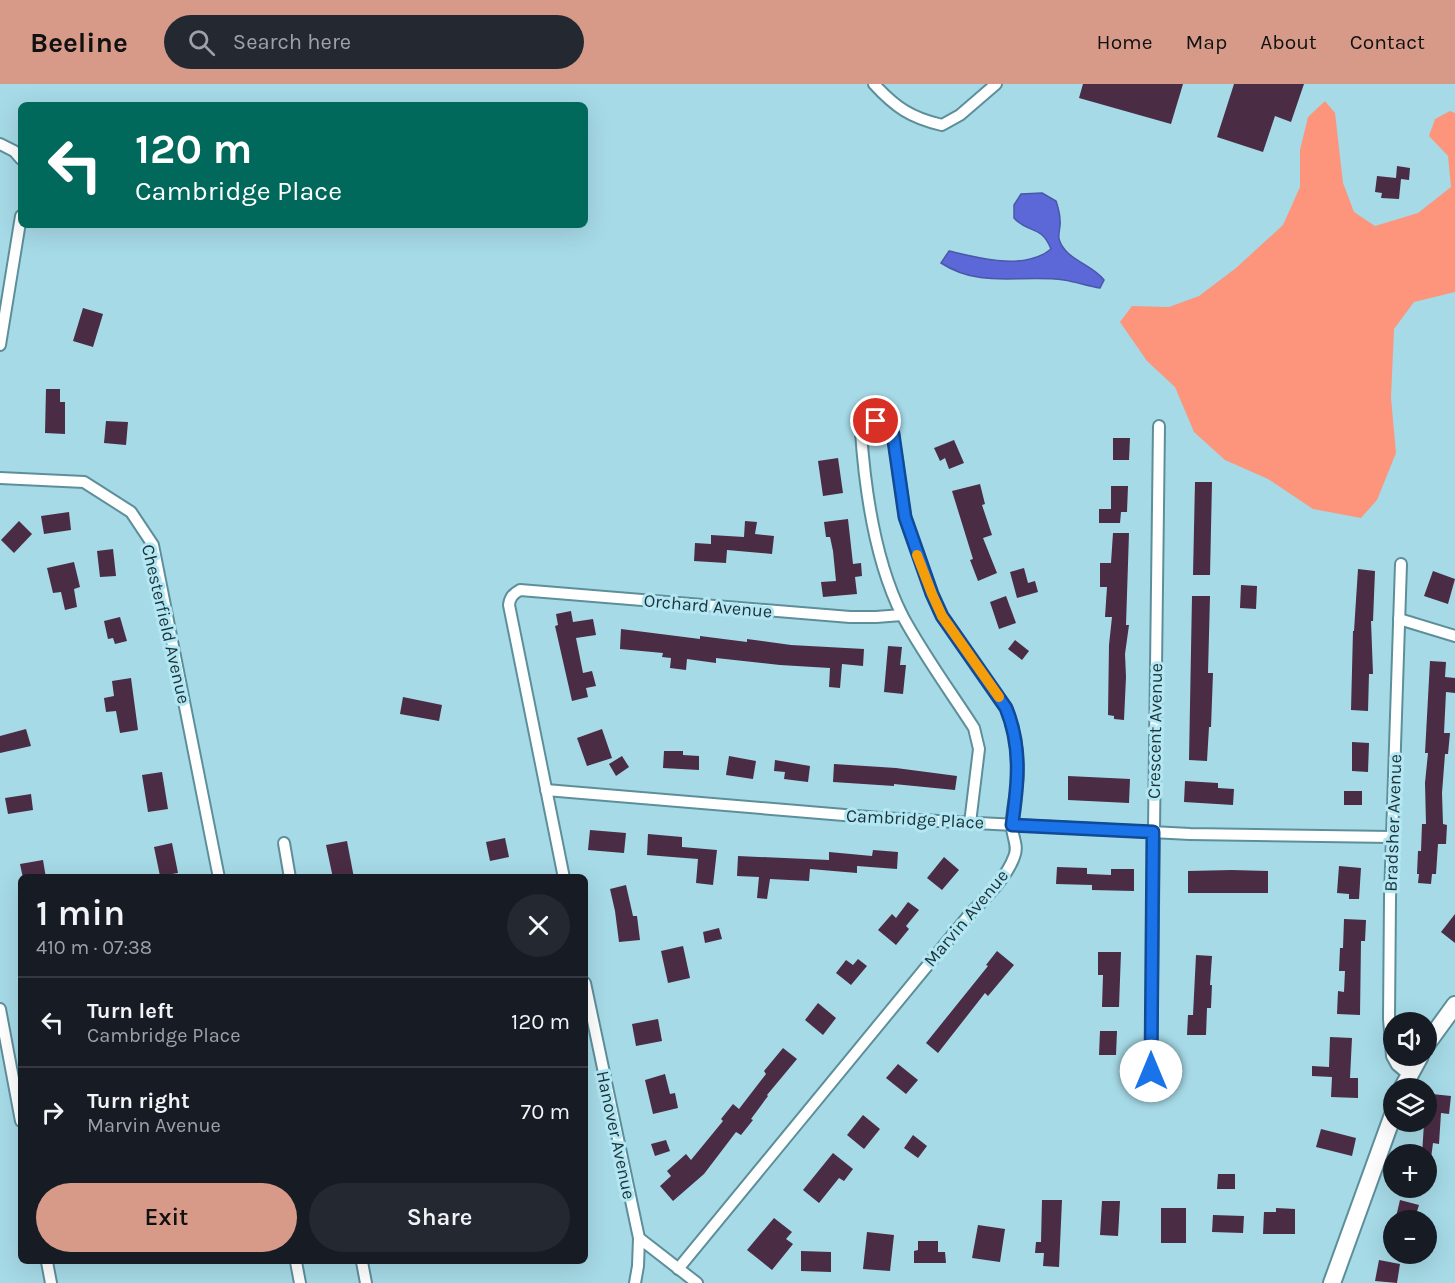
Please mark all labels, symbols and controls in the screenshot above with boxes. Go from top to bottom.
search box [164,15,584,69]
text: Beeline [30,26,128,59]
icon: search [185,26,218,59]
text: Search here [233,29,351,55]
text: Home [1097,30,1153,54]
text: Map [1186,30,1227,54]
text: About [1260,30,1317,54]
text: Contact [1350,30,1425,54]
text: 120 m [135,124,252,174]
icon: left [36,126,114,204]
text: Cambridge Place [135,175,342,207]
pin [850,395,901,446]
icon: arrive [859,404,892,437]
street label: Chesterfield Avenue [137,542,195,706]
street label: Orchard Avenue [643,589,773,623]
street label: Crescent Avenue [1143,663,1167,799]
street label: Bradsher Avenue [1380,754,1406,892]
street label: Cambridge Place [845,804,985,834]
street label: Marvin Avenue [919,865,1013,971]
text: 1 min [36,892,125,934]
button: close [507,894,570,957]
text: 410 m · 07:38 [36,936,152,959]
text: Turn left [87,998,174,1024]
icon: left [36,1006,69,1039]
text: 120 m [511,1009,570,1035]
map controls [1383,1012,1437,1264]
button: sound [1383,1012,1437,1066]
text: Cambridge Place [87,1024,240,1047]
position arrow [1119,1039,1183,1103]
street label: Hanover Avenue [592,1069,640,1201]
button: layers [1383,1078,1437,1132]
text: Turn right [87,1088,190,1114]
icon: right [36,1096,69,1129]
text: 70 m [521,1099,570,1125]
text: Marvin Avenue [87,1114,221,1137]
button: + [1383,1144,1437,1198]
button: Exit [36,1183,297,1252]
button: Share [309,1183,570,1252]
button: − [1383,1210,1437,1264]

